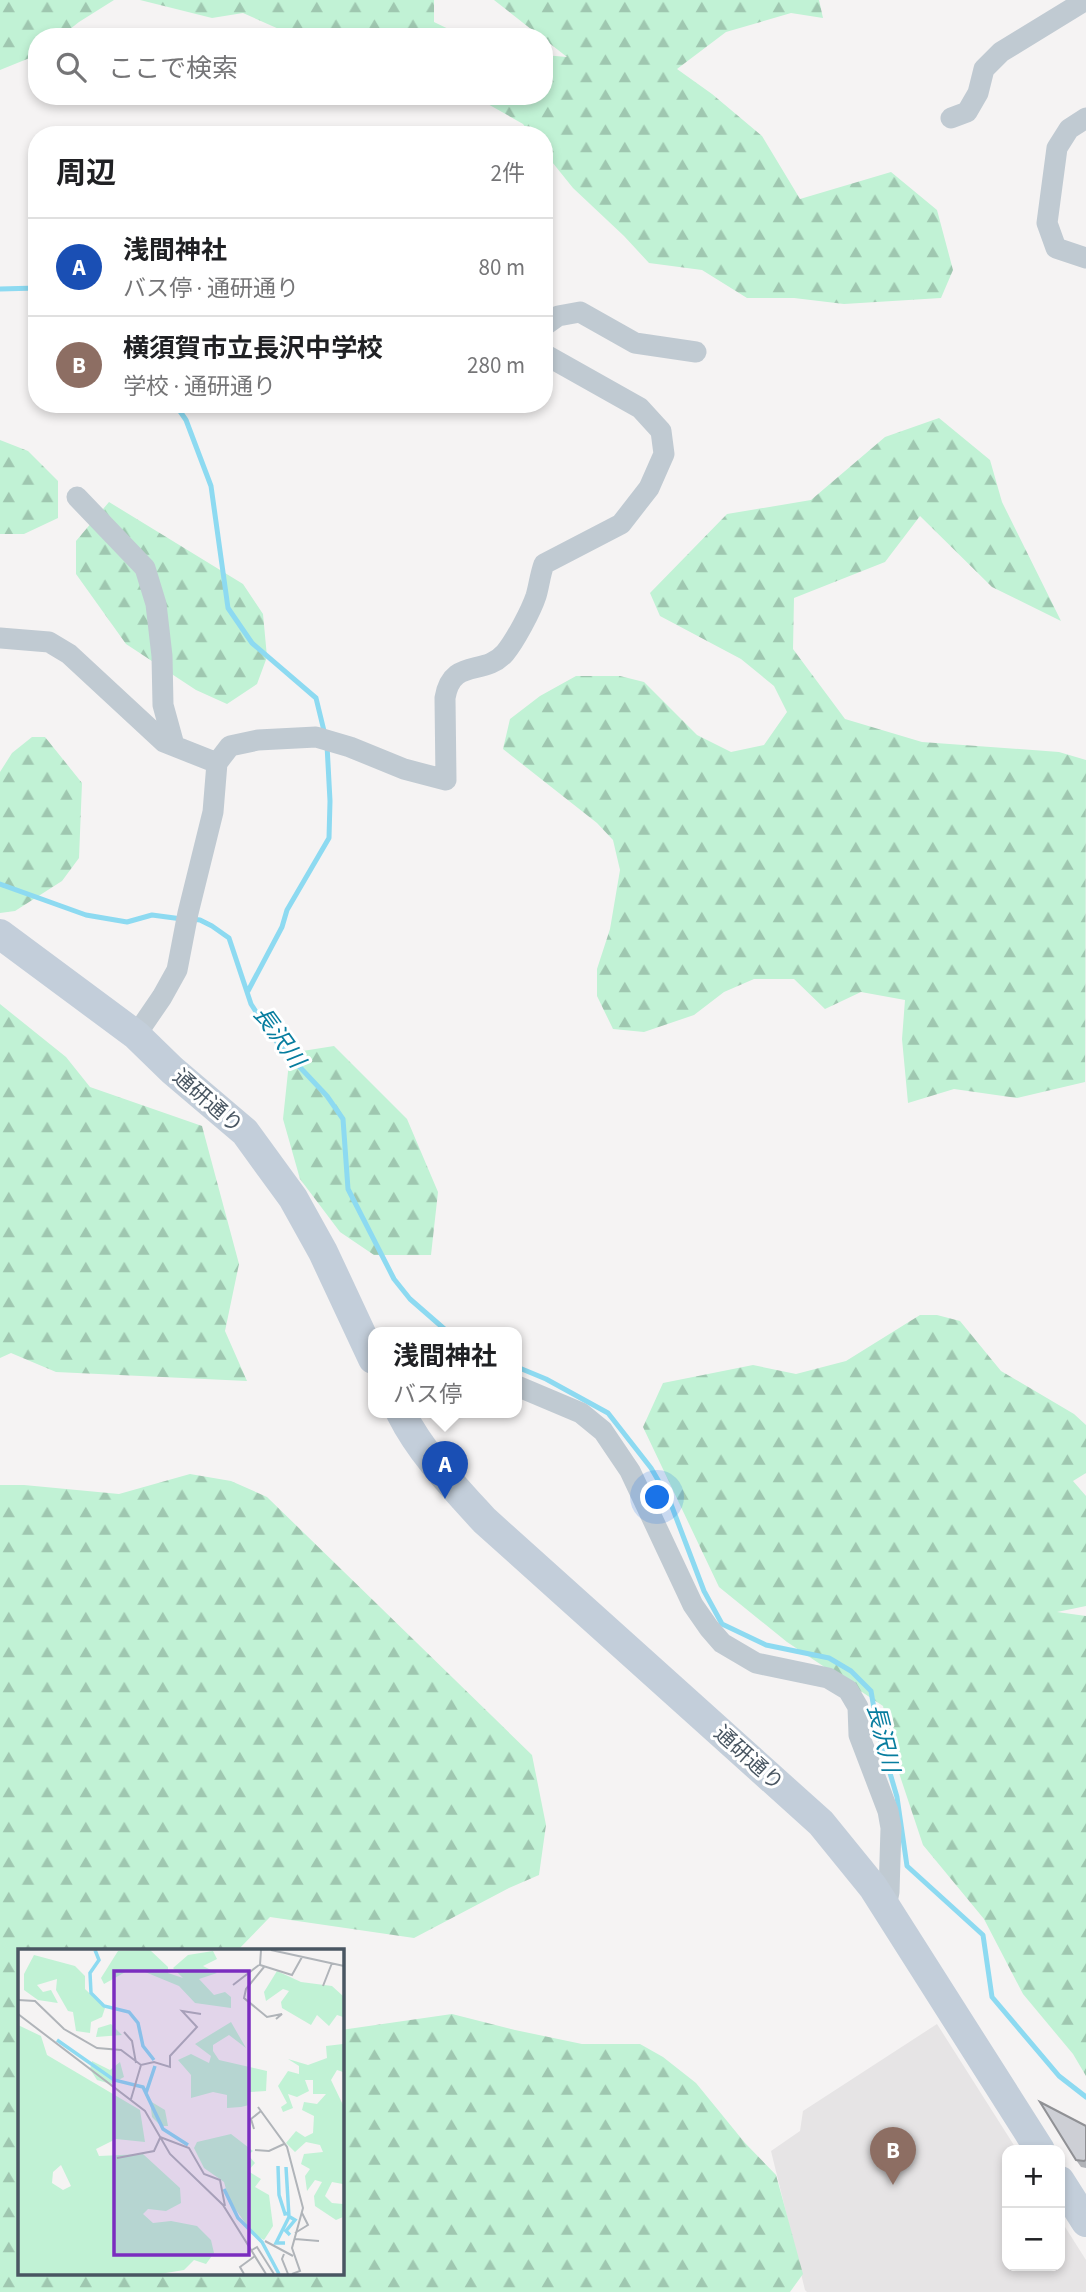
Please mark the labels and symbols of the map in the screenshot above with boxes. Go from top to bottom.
water label: 長沢川 [245,999,314,1077]
street label: 通研通り [166,1062,250,1140]
pin: A [422,1441,468,1499]
your location [640,1480,674,1514]
water label: 長沢川 [859,1701,908,1778]
street label: 通研通り [708,1719,790,1797]
inset map [18,1949,343,2274]
pin: B [870,2127,916,2185]

